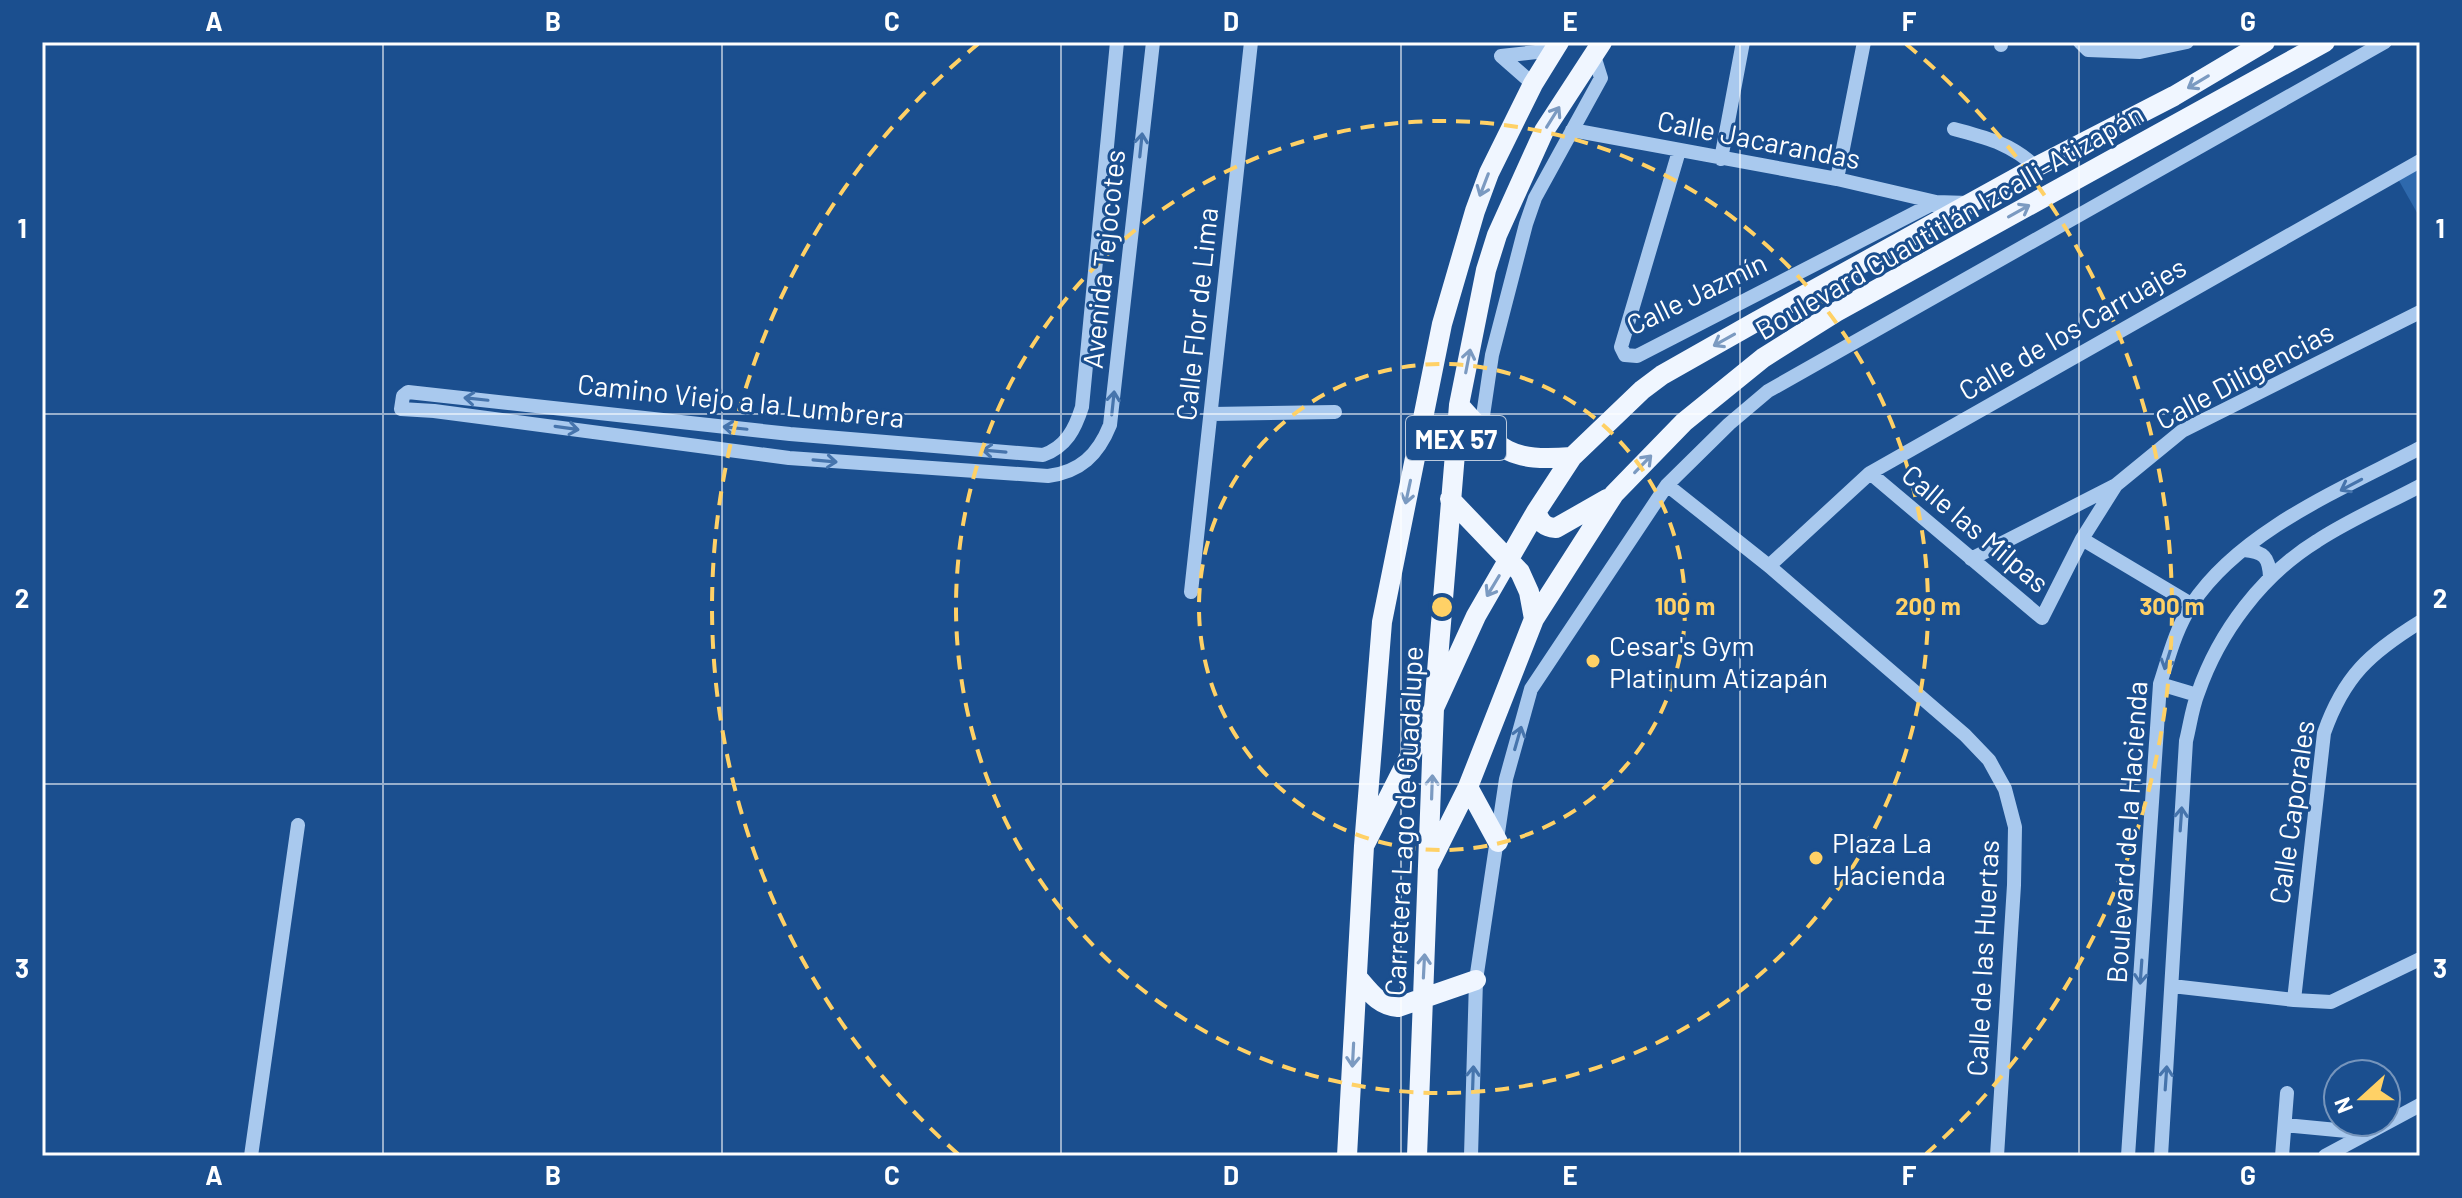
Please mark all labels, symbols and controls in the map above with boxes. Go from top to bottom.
text: A [205,5,223,36]
text: B [545,5,561,36]
text: C [884,5,900,36]
text: D [1223,5,1239,36]
text: E [1562,5,1578,36]
text: F [1902,5,1917,36]
text: G [2240,5,2256,36]
one-way arrow [2186,75,2210,90]
street label: Boulevard Cuautitlán Izcalli-Atizapán [1749,96,2149,346]
street label: Calle Jacarandas [1655,103,1863,175]
one-way arrow [1545,106,1561,129]
one-way arrow [1134,132,1149,159]
street label: Avenida Tejocotes [1075,148,1131,370]
one-way arrow [1476,172,1490,197]
one-way arrow [2007,202,2030,218]
street label: Calle Flor de Lima [1168,206,1224,422]
text: 1 [17,212,27,243]
text: 1 [2435,212,2445,243]
street label: Calle Jazmín [1620,244,1772,342]
street label: Calle de los Carruajes [1952,249,2192,407]
street label: Calle Diligencias [2149,314,2339,436]
one-way arrow [1712,333,1736,349]
one-way arrow [1461,349,1476,374]
street label: Camino Viejo a la Lumbrera [576,366,906,434]
one-way arrow [1105,390,1120,417]
one-way arrow [464,392,490,407]
road number: MEX 57 [1406,416,1506,460]
one-way arrow [722,420,749,435]
one-way arrow [553,421,580,436]
one-way arrow [981,443,1008,458]
one-way arrow [811,454,838,469]
one-way arrow [1634,454,1653,474]
street label: Calle las Milpas [1896,457,2056,599]
one-way arrow [2340,477,2363,493]
one-way arrow [1400,478,1415,504]
one-way arrow [1485,574,1501,597]
text: 2 [15,582,29,613]
text: 2 [2433,582,2447,613]
text: 100 m [1655,591,1715,620]
text: 200 m [1895,591,1961,620]
text: 300 m [2139,591,2205,620]
centre of rings [1428,593,1456,621]
place label: Cesar's Gym Platinum Atizapán [1609,628,1828,694]
one-way arrow [2160,644,2175,670]
street label: Carretera Lago de Guadalupe [1377,645,1429,997]
marker: Cesar's Gym Platinum Atizapán [1584,652,1602,670]
street label: Boulevard de la Hacienda [2098,680,2154,984]
street label: Calle Caporales [2261,718,2321,906]
one-way arrow [1511,725,1526,751]
one-way arrow [1424,774,1439,801]
one-way arrow [2174,806,2189,833]
place label: Plaza La Hacienda [1832,825,1946,891]
street label: Calle de las Huertas [1959,839,2005,1077]
marker: Plaza La Hacienda [1807,849,1825,867]
text: 3 [15,952,29,983]
text: 3 [2433,952,2447,983]
one-way arrow [1417,953,1432,980]
one-way arrow [2133,958,2148,985]
one-way arrow [1345,1041,1360,1068]
north arrow [2322,1058,2402,1138]
one-way arrow [1466,1065,1481,1092]
one-way arrow [2159,1065,2174,1092]
text: N [2328,1094,2357,1117]
text: A [205,1159,223,1190]
text: B [545,1159,561,1190]
text: C [884,1159,900,1190]
text: D [1223,1159,1239,1190]
text: E [1562,1159,1578,1190]
text: F [1902,1159,1917,1190]
text: G [2240,1159,2256,1190]

